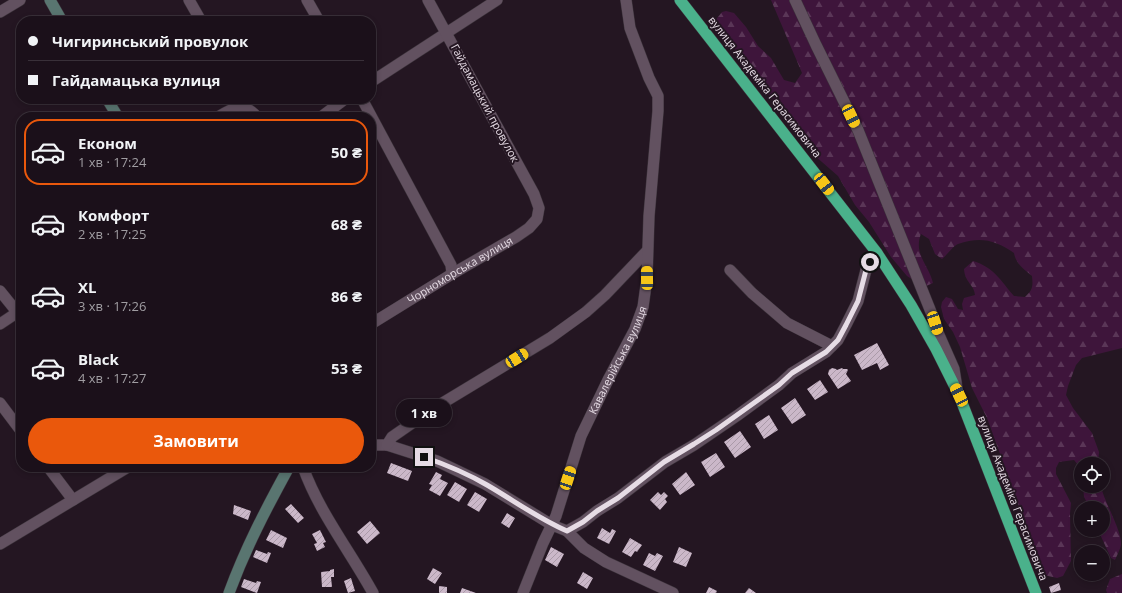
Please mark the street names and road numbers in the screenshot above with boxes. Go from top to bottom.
street label: вулиця Академіка Герасимовича [705,13,825,160]
street label: Гайдамацький провулок [448,41,523,165]
street label: Чорноморська вулиця [404,232,515,307]
street label: Кавалерійська вулиця [585,304,650,417]
street label: вулиця Академіка Герасимовича [975,413,1052,582]

